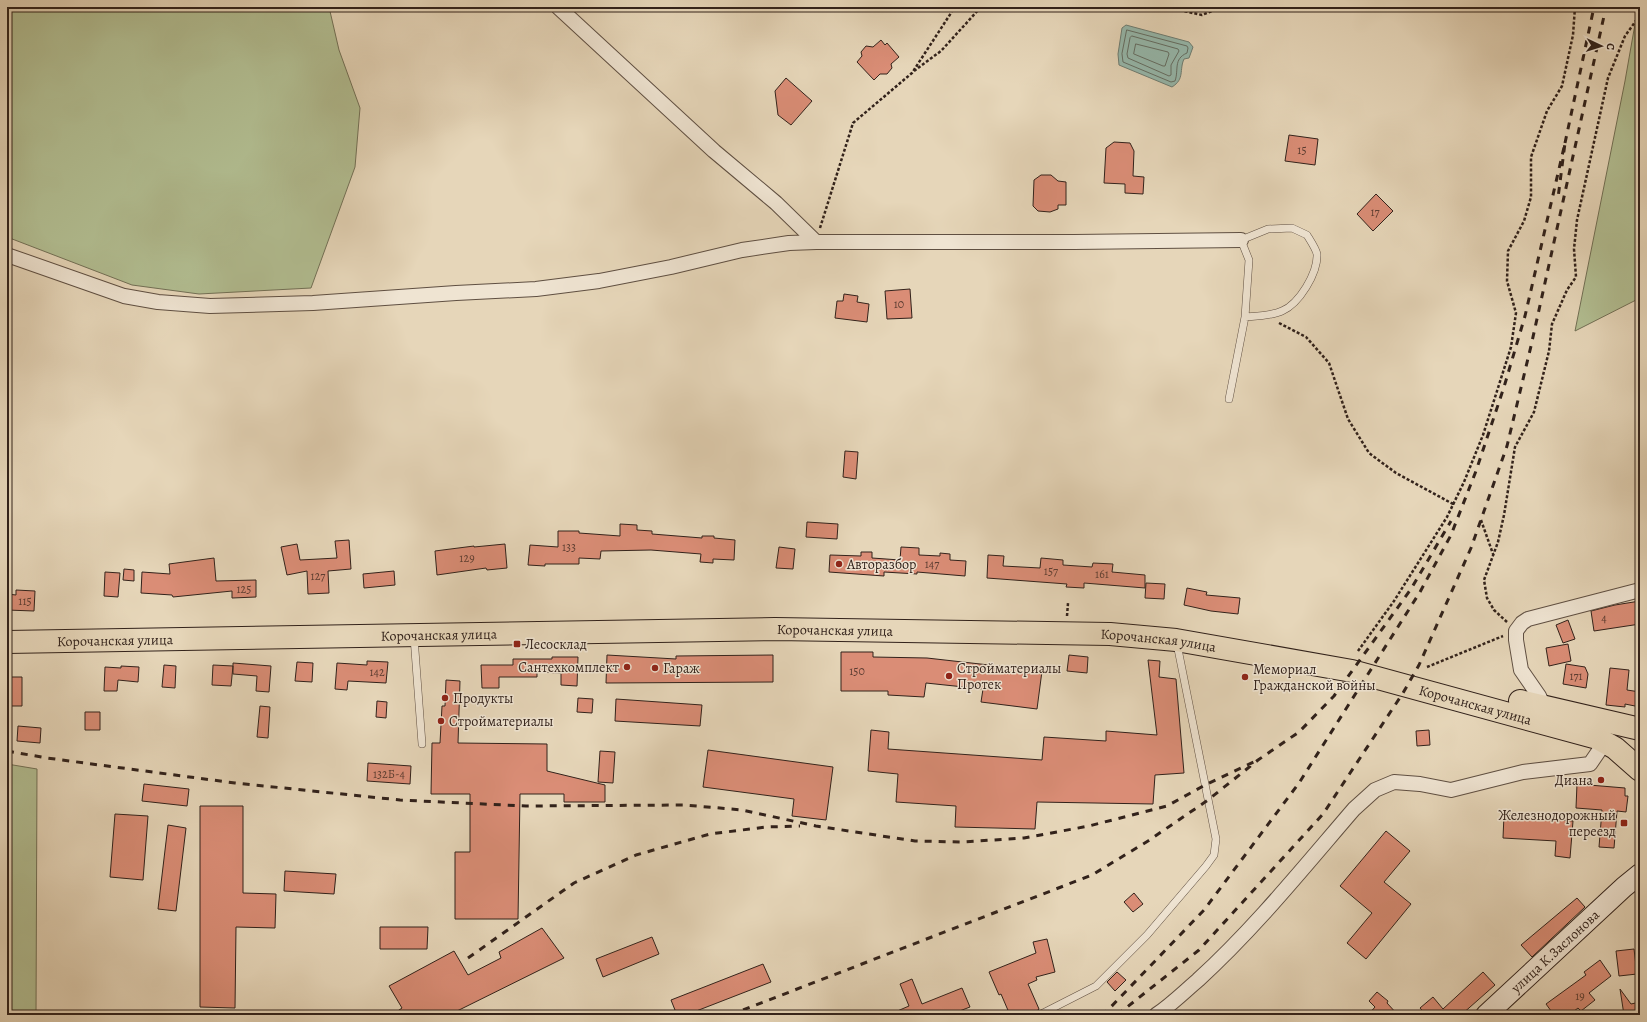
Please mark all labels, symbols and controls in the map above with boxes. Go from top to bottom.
north arrow [1581,26,1621,66]
text: С [1603,43,1618,51]
house number: 15 [1297,142,1307,158]
house number: 17 [1370,204,1381,220]
house number: 10 [894,296,904,312]
house number: 133 [562,539,576,555]
house number: 129 [459,550,475,566]
place label: Авторазбор [846,555,916,574]
house number: 147 [925,556,940,572]
marker: Авторазбор [834,559,844,569]
house number: 157 [1044,563,1059,579]
house number: 161 [1095,566,1109,582]
house number: 127 [311,568,326,584]
house number: 125 [237,581,251,597]
house number: 115 [18,593,32,609]
house number: 4 [1601,610,1607,626]
street label: Корочанская улица [777,620,894,640]
street label: Корочанская улица [381,624,498,645]
street label: Корочанская улица [1101,624,1218,657]
street label: Корочанская улица [57,630,174,651]
place label: Лесосклад [525,635,587,654]
marker: Лесосклад [512,639,522,649]
place label: Сантехкомплект [518,658,619,677]
place label: Гараж [663,659,700,678]
place label: Стройматериалы Протек [957,659,1061,694]
place label: Мемориал Гражданской войны [1253,660,1376,695]
marker: Сантехкомплект [622,662,632,672]
marker: Гараж [650,663,660,673]
house number: 150 [849,663,865,679]
house number: 142 [369,664,385,680]
house number: 171 [1569,668,1583,684]
marker: Стройматериалы Протек [944,671,954,681]
marker: Мемориал Гражданской войны [1240,672,1250,682]
street label: Корочанская улица [1417,680,1534,729]
place label: Продукты [453,689,513,708]
marker: Продукты [440,693,450,703]
place label: Стройматериалы [449,712,553,731]
marker: Стройматериалы [436,716,446,726]
house number: 132Б-4 [373,766,406,782]
place label: Диана [1555,771,1594,790]
marker: Диана [1596,775,1606,785]
place label: Железнодорожный переезд [1498,806,1616,841]
marker: Железнодорожный переезд [1619,818,1629,828]
street label: улица К.Заслонова [1506,905,1604,998]
house number: 19 [1575,988,1585,1004]

